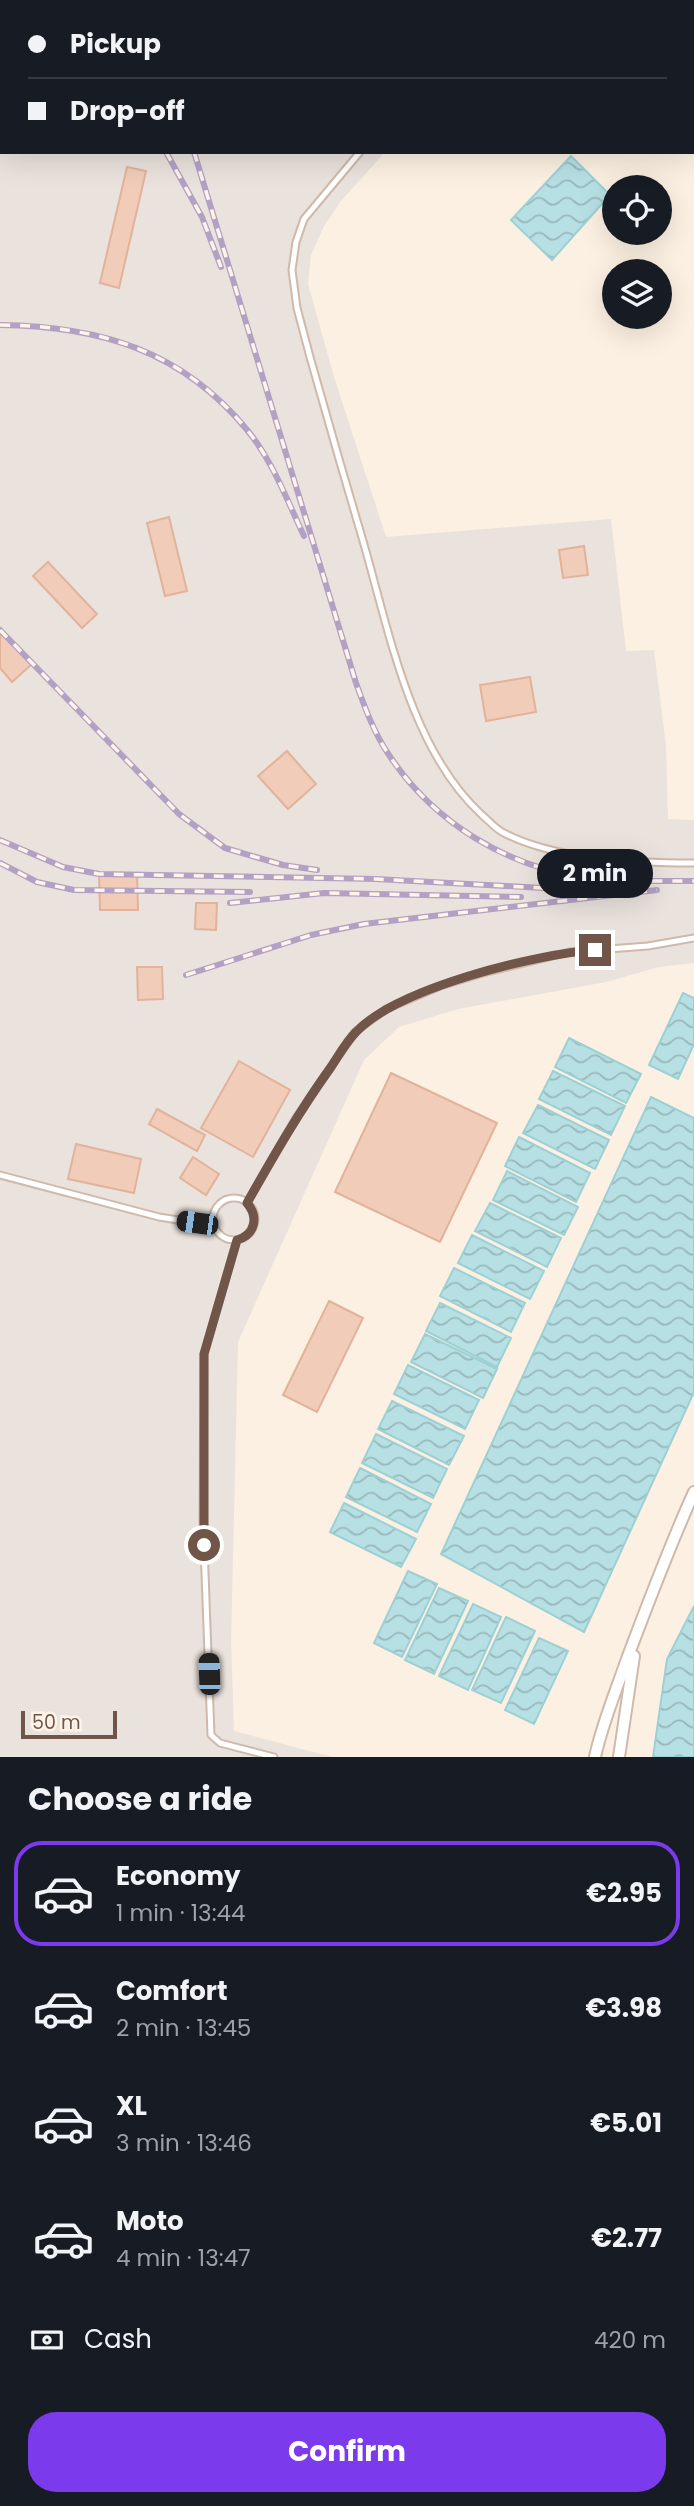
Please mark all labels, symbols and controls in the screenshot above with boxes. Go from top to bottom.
text: Pickup [70,26,161,62]
text: Drop-off [70,93,185,129]
map controls [602,175,672,329]
button: locate [602,175,672,245]
button: layers [602,259,672,329]
callout: 2 min [537,848,653,898]
text: 2 min [563,857,627,889]
route end [579,934,611,966]
car [175,1210,220,1236]
route start [188,1529,220,1561]
car [198,1653,221,1695]
scale bar [21,1708,117,1740]
text: 50 m [32,1709,81,1736]
text: Choose a ride [28,1776,252,1821]
text: Economy [116,1858,240,1894]
icon: car [32,1862,95,1925]
text: €2.95 [586,1875,662,1911]
text: 1 min · 13:44 [116,1897,245,1929]
text: Comfort [116,1973,228,2009]
icon: car [32,1977,95,2040]
text: €3.98 [585,1990,662,2026]
text: 2 min · 13:45 [116,2012,251,2044]
text: XL [116,2088,147,2124]
icon: car [32,2092,95,2155]
text: €5.01 [590,2105,662,2141]
text: 3 min · 13:46 [116,2127,252,2159]
text: Moto [116,2203,184,2239]
icon: car [32,2207,95,2270]
text: €2.77 [591,2220,662,2256]
text: 4 min · 13:47 [116,2242,251,2274]
icon: cash [28,2321,66,2359]
text: Cash [84,2321,152,2357]
text: 420 m [594,2324,666,2356]
button: Confirm [28,2412,666,2492]

